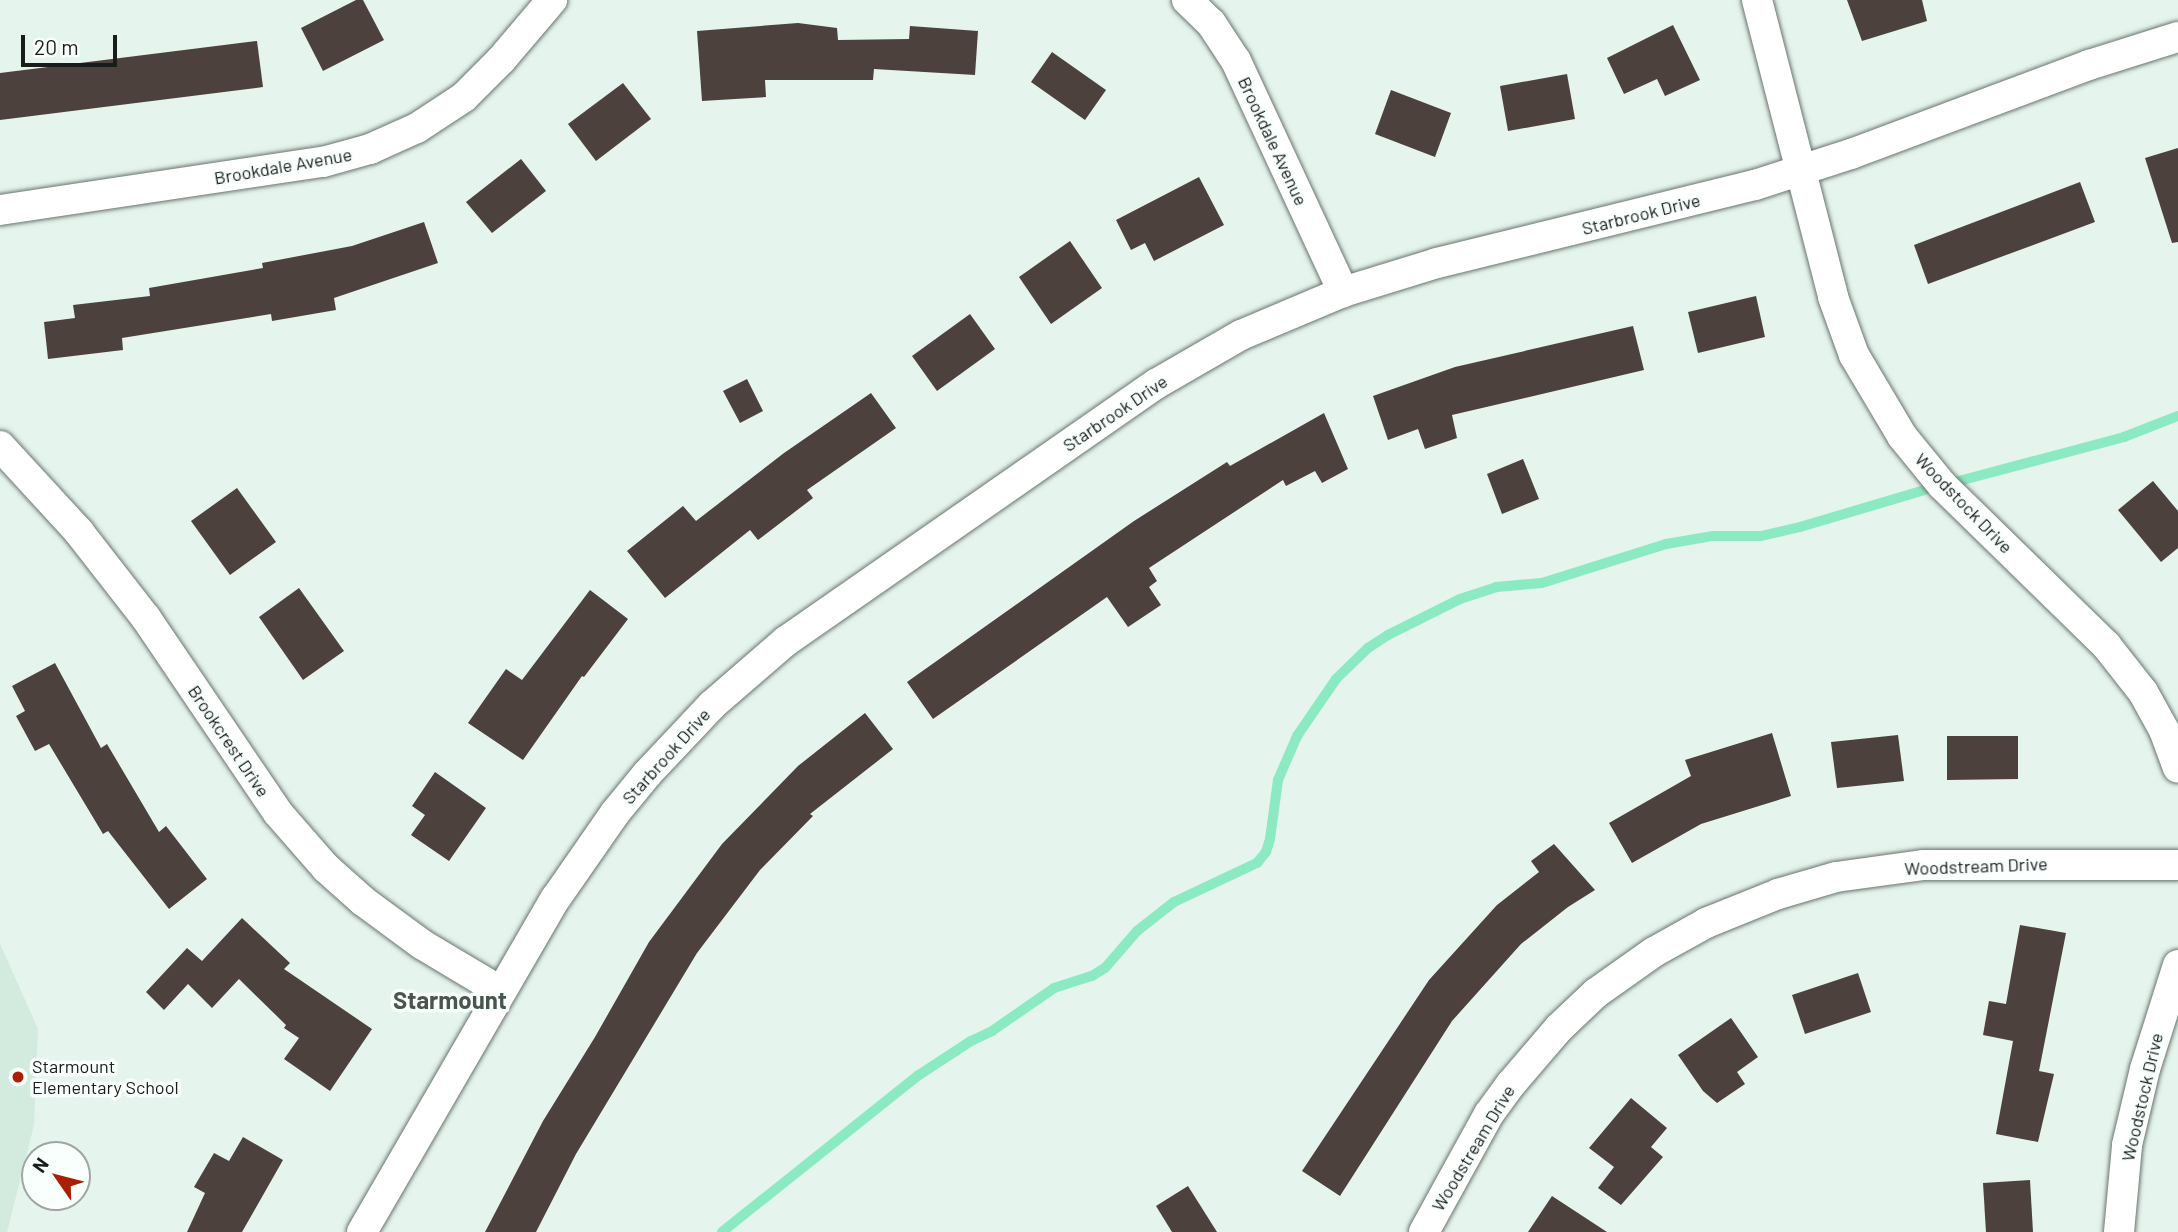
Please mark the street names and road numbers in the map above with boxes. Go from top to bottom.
street label: Brookdale Avenue [1234,73,1312,209]
street label: Brookdale Avenue [212,143,354,189]
street label: Starbrook Drive [1579,189,1703,239]
street label: Starbrook Drive [1059,370,1171,456]
street label: Woodstock Drive [1911,448,2017,558]
street label: Brookcrest Drive [184,681,274,801]
street label: Starbrook Drive [617,704,715,808]
street label: Woodstream Drive [1904,853,2048,879]
street label: Woodstock Drive [2117,1031,2167,1163]
street label: Woodstream Drive [1427,1081,1519,1215]

